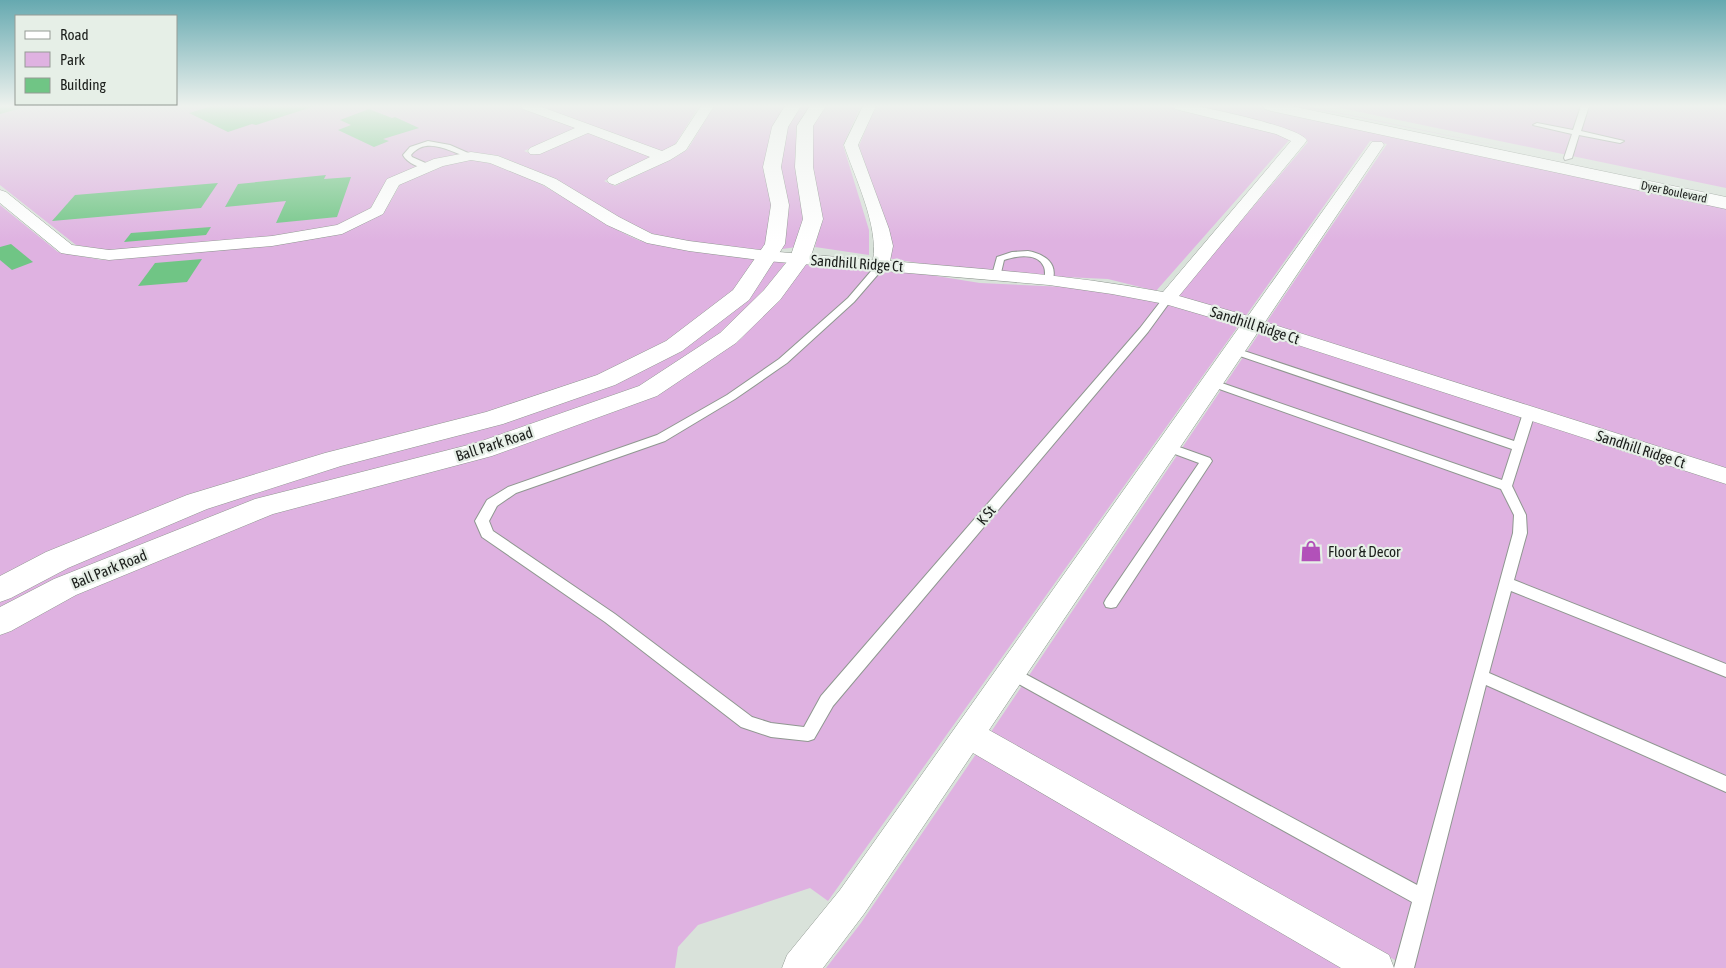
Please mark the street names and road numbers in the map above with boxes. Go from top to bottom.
street label: Dyer Boulevard [1640,178,1708,206]
street label: Sandhill Ridge Ct [810,251,904,275]
street label: Sandhill Ridge Ct [1208,303,1302,347]
street label: Ball Park Road [453,424,535,464]
street label: Sandhill Ridge Ct [1594,427,1688,471]
street label: K St [973,502,999,528]
street label: Ball Park Road [69,546,149,592]

